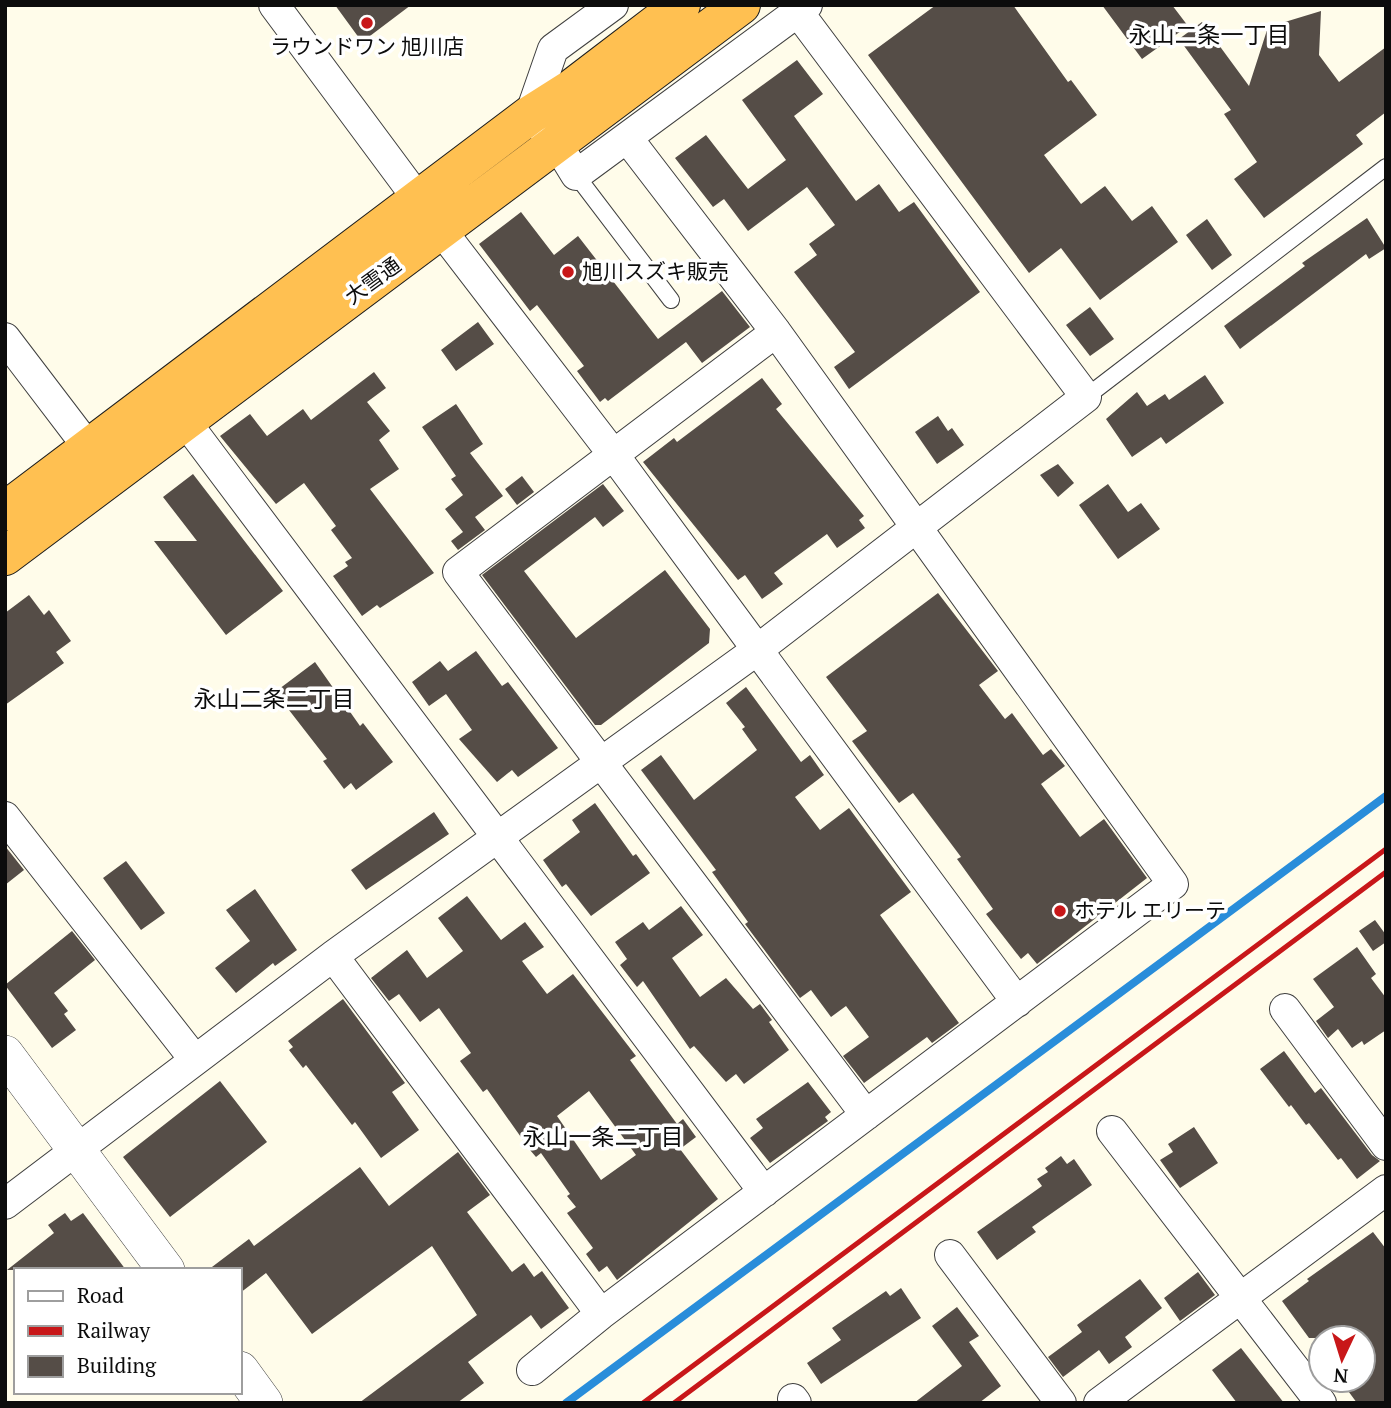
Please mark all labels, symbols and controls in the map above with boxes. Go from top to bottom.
marker: ラウンドワン 旭川店 [359,15,375,31]
district label: 永山二条一丁目 [1129,19,1290,50]
place label: ラウンドワン 旭川店 [270,32,464,60]
street label: 大雪通 [339,250,406,310]
place label: 旭川スズキ販売 [582,257,729,285]
marker: 旭川スズキ販売 [560,264,576,280]
district label: 永山二条二丁目 [194,683,355,714]
place label: ホテル エリーテ [1074,896,1226,924]
marker: ホテル エリーテ [1052,903,1068,919]
district label: 永山一条二丁目 [523,1121,684,1152]
legend [14,1268,242,1394]
text: Road [77,1281,124,1309]
text: Railway [77,1316,151,1344]
north arrow [1307,1324,1377,1394]
text: Building [77,1351,157,1379]
text: N [1332,1363,1349,1389]

